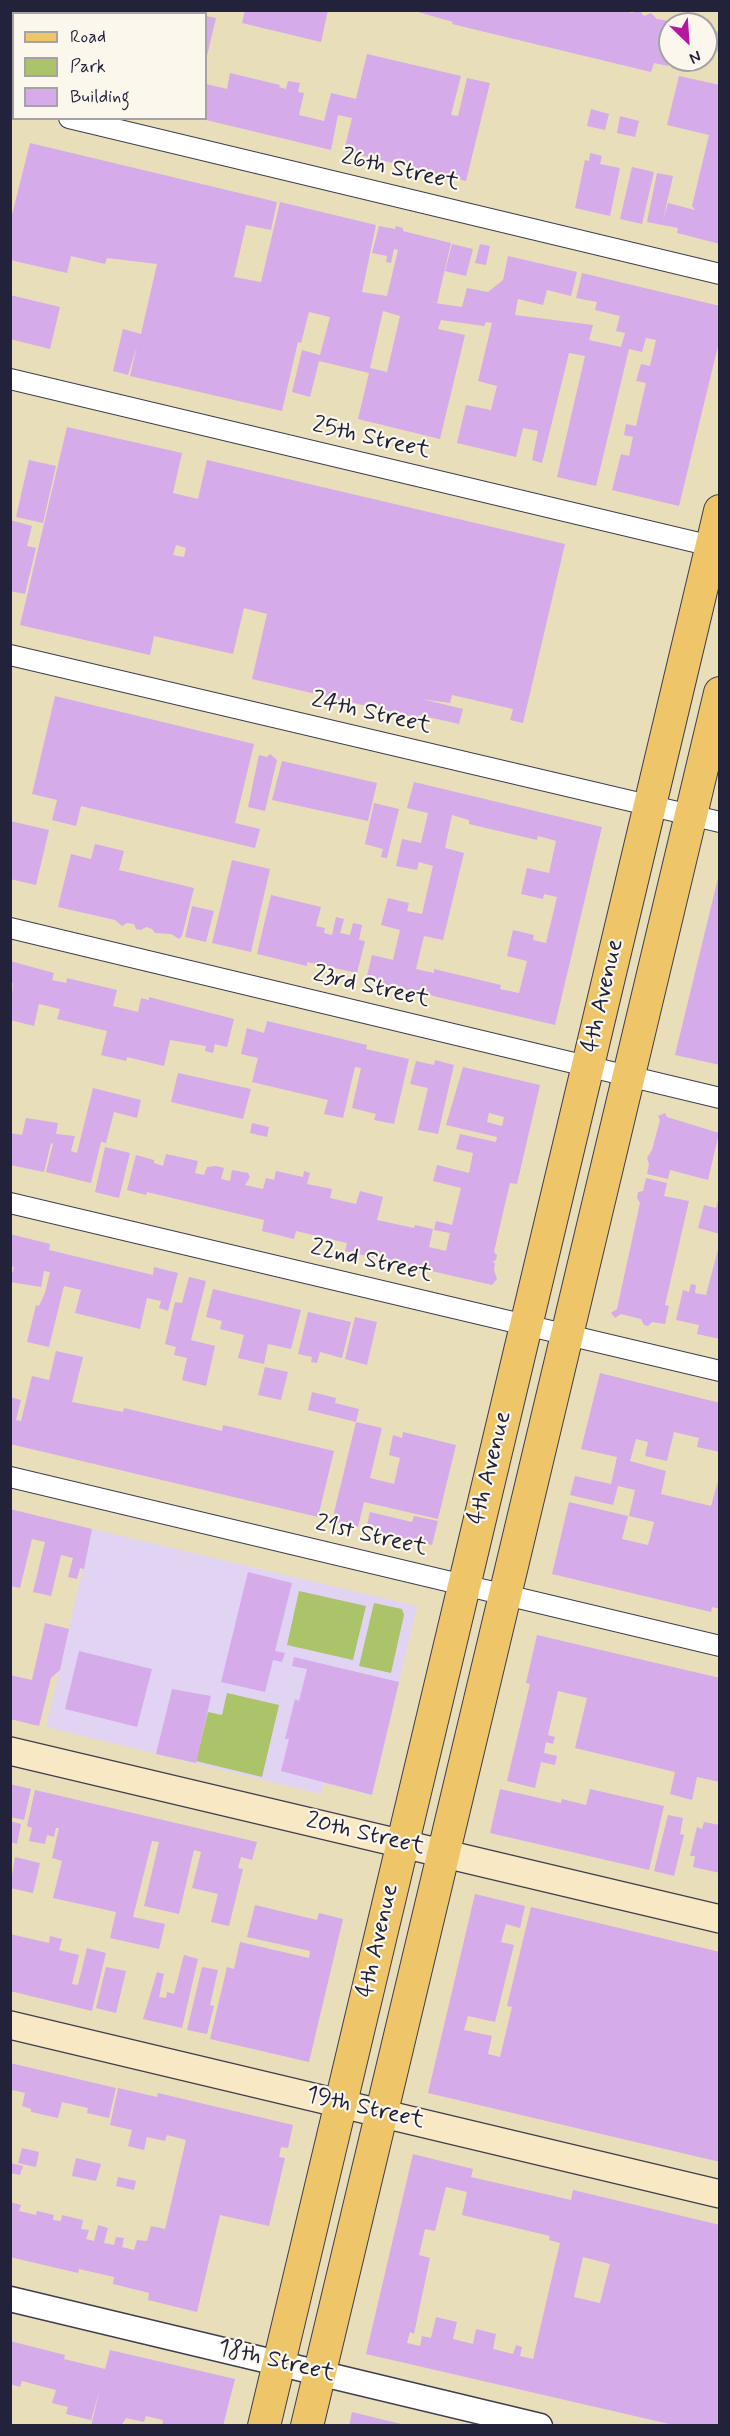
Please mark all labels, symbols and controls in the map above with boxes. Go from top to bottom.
legend [12,12,207,120]
north arrow [658,12,718,72]
text: Road [70,25,106,49]
text: N [686,45,704,69]
text: Park [70,55,106,79]
text: Building [70,85,130,109]
street label: 26th Street [338,143,462,199]
street label: 25th Street [309,411,433,467]
street label: 24th Street [308,686,434,742]
street label: 4th Avenue [577,936,631,1056]
street label: 23rd Street [310,961,432,1015]
street label: 22nd Street [307,1234,435,1290]
street label: 4th Avenue [463,1408,519,1528]
street label: 21st Street [312,1510,430,1564]
street label: 20th Street [303,1807,427,1863]
street label: 4th Avenue [352,1881,406,2001]
street label: 19th Street [303,2081,427,2137]
street label: 18th Street [215,2335,337,2389]

